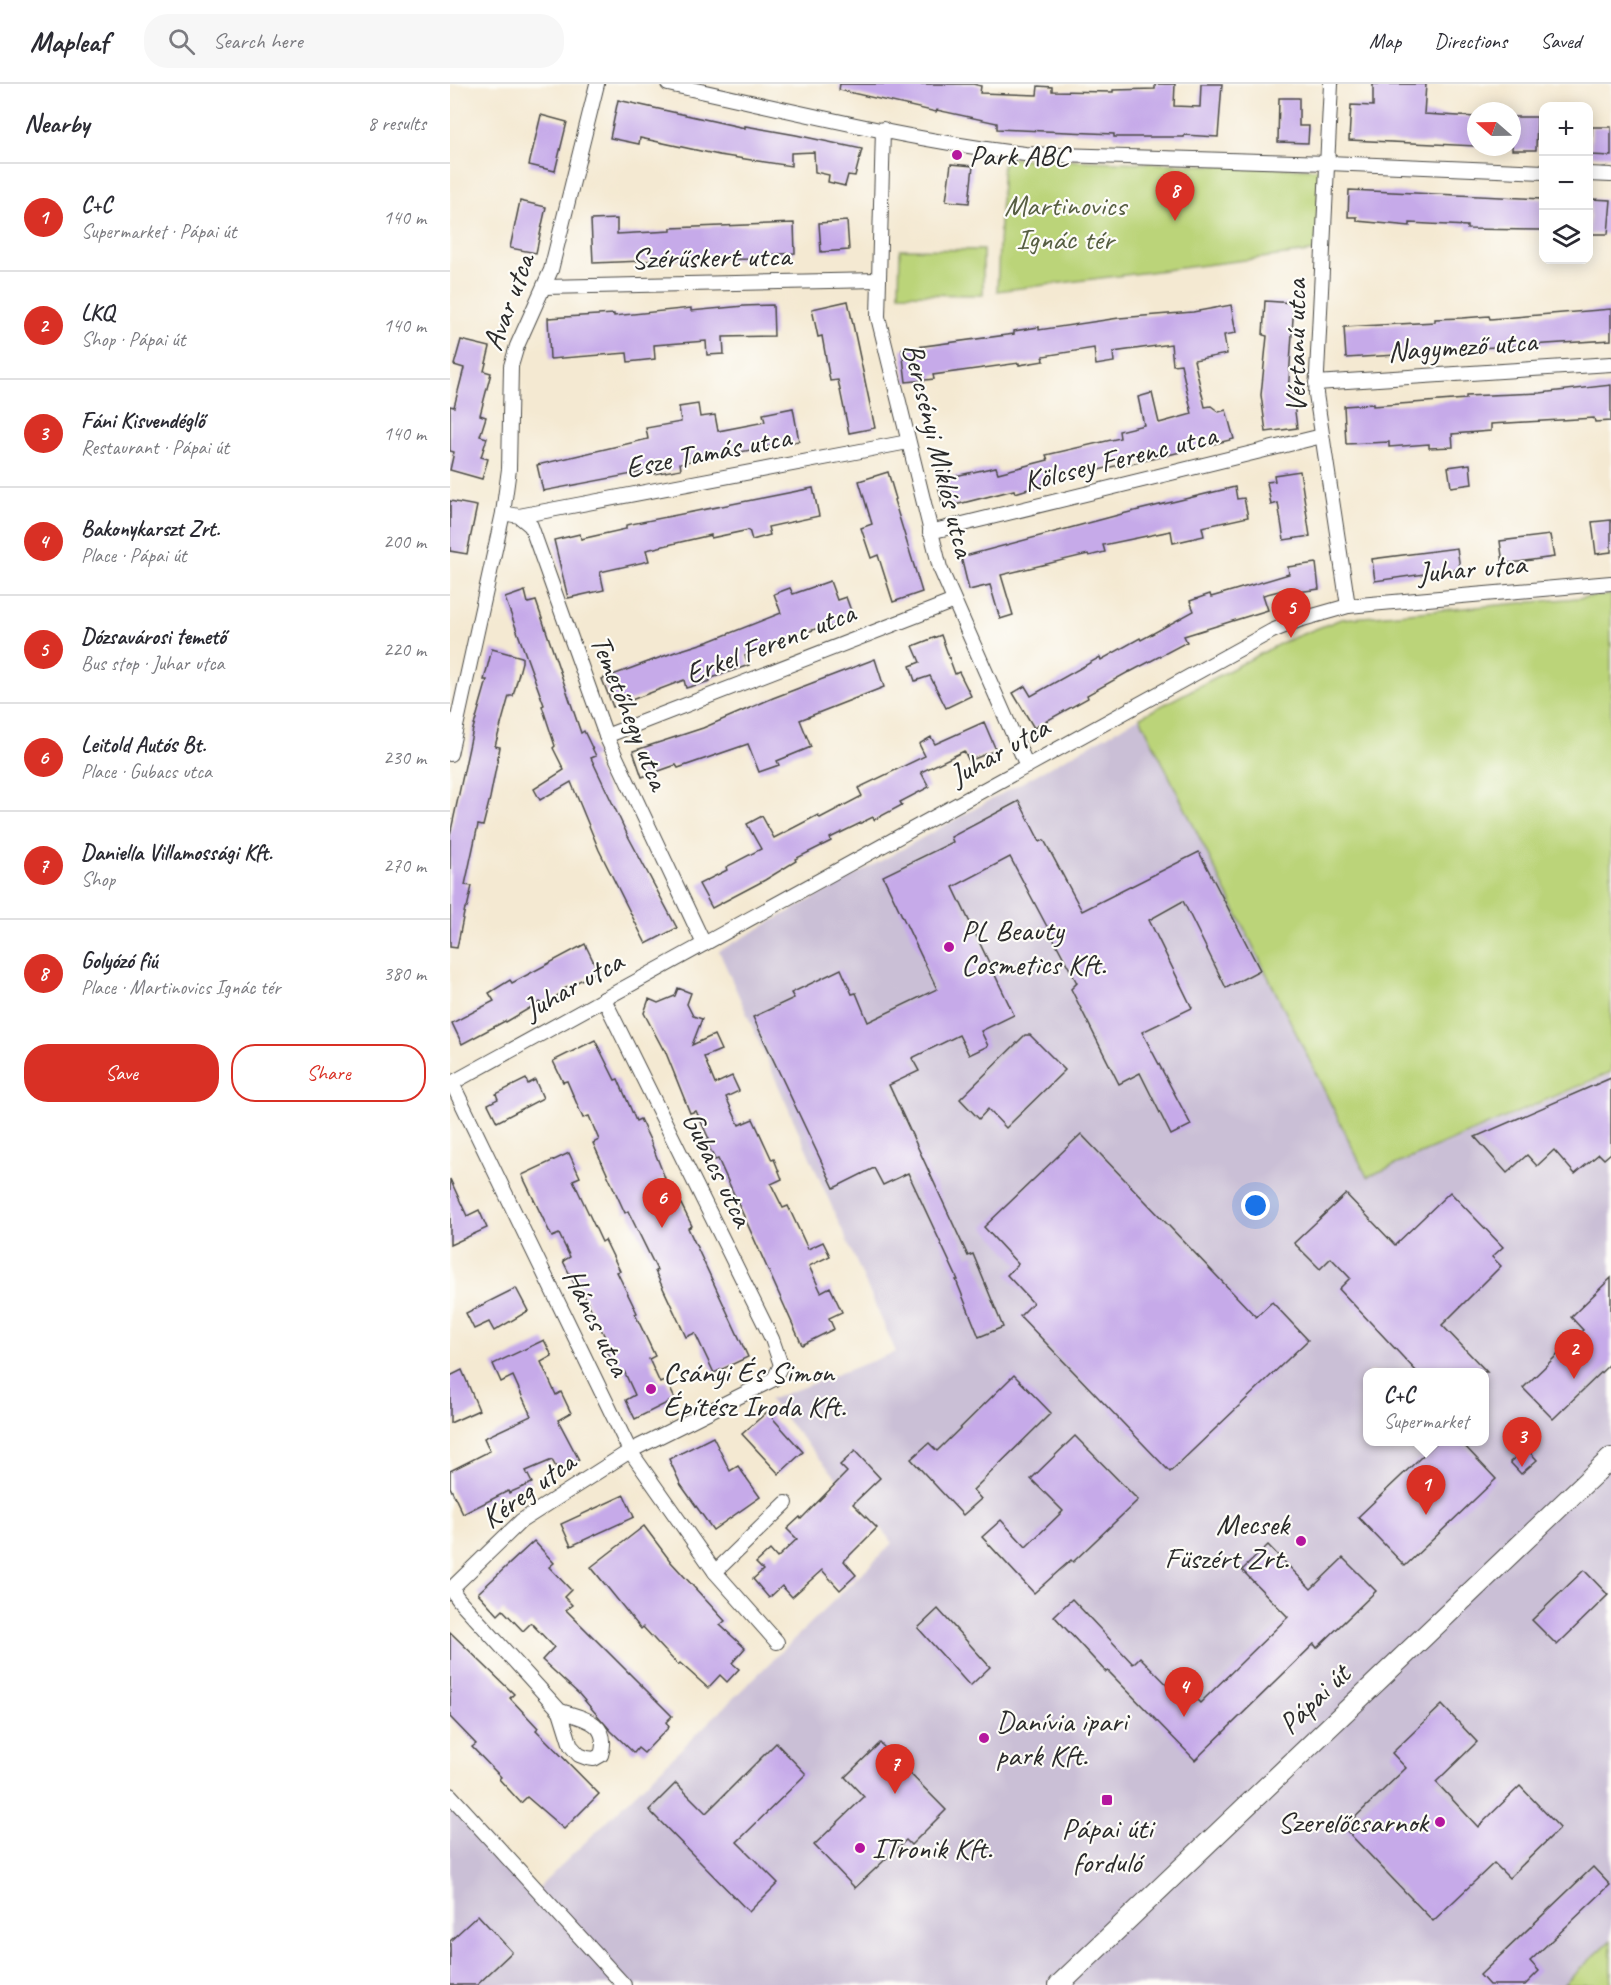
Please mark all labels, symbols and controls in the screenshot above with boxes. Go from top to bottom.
search box [144,14,564,68]
text: Mapleaf [30,24,108,59]
icon: search [165,25,198,58]
text: Search here [213,27,303,55]
text: Map [1369,28,1401,54]
text: Directions [1434,28,1507,54]
text: Saved [1540,28,1581,54]
north arrow [1467,102,1521,156]
map controls [1539,102,1593,264]
button: + [1539,102,1593,156]
text: Nearby [24,107,89,140]
text: 8 results [367,111,426,136]
place label: Park ABC [969,136,1072,174]
marker: Park ABC [950,148,964,162]
button: − [1539,156,1593,210]
pin: 8 [1156,172,1194,221]
park label: Martinovics Ignác tér [1004,186,1129,258]
text: C+C [81,191,112,219]
text: 1 [39,205,48,230]
text: 140 m [383,205,426,230]
button: layers [1539,210,1593,264]
text: Supermarket · Pápai út [81,219,236,244]
street label: Szérűskert utca [631,237,794,277]
street label: Avar utca [473,246,544,355]
street label: Vértanú utca [1276,277,1314,413]
text: LKQ [81,299,113,327]
text: 2 [39,313,48,338]
text: 140 m [383,313,426,338]
street label: Nagymező utca [1386,322,1540,370]
text: Shop · Pápai út [81,327,185,352]
street label: Bercsényi Miklós utca [894,339,984,563]
text: Fáni Kisvendéglő [81,407,204,435]
street label: Kölcsey Ferenc utca [1020,415,1222,500]
street label: Esze Tamás utca [622,417,796,487]
text: 3 [39,421,48,446]
text: 140 m [383,421,426,446]
text: Restaurant · Pápai út [81,435,229,460]
text: Bakonykarszt Zrt. [81,515,220,543]
text: 4 [39,529,48,554]
text: 200 m [383,529,426,554]
text: Place · Pápai út [81,543,186,568]
street label: Juhar utca [1414,544,1530,592]
pin: 5 [1272,588,1310,638]
street label: Erkel Ferenc utca [680,593,862,693]
text: Dózsavárosi temető [81,623,226,651]
street label: Temetőhegy utca [582,629,679,797]
text: 5 [39,637,48,662]
text: 220 m [383,637,426,662]
text: Bus stop · Juhar utca [81,651,224,676]
street label: Juhar utca [941,707,1057,795]
text: Leitold Autós Bt. [81,731,206,759]
text: 6 [39,745,48,770]
text: 230 m [383,745,426,770]
text: Place · Gubacs utca [81,759,212,784]
text: Daniella Villamossági Kft. [81,839,272,867]
text: 7 [39,853,48,878]
text: 270 m [383,853,426,878]
text: Shop [81,867,115,892]
place label: PL Beauty Cosmetics Kft. [961,911,1106,983]
marker: PL Beauty Cosmetics Kft. [942,940,956,954]
street label: Juhar utca [515,941,631,1029]
text: Golyózó fiú [81,947,157,975]
text: 8 [39,961,48,986]
text: 380 m [383,961,426,986]
text: Place · Martinovics Ignác tér [81,975,280,1000]
button: Save [24,1044,219,1102]
button: Share [231,1044,426,1102]
street label: Gubacs utca [674,1105,763,1234]
pin: 6 [642,1178,682,1228]
your location [1241,1191,1270,1220]
street label: Háncs utca [555,1262,640,1384]
pin: 2 [1554,1330,1594,1379]
place label: Csányi És Simon Építész Iroda Kft. [663,1353,846,1425]
popup [1363,1368,1489,1446]
text: C+C [1384,1381,1414,1409]
marker: Csányi És Simon Építész Iroda Kft. [644,1382,658,1396]
text: Supermarket [1384,1409,1469,1434]
pin: 3 [1502,1418,1542,1467]
street label: Kéreg utca [473,1442,585,1537]
pin: 1 [1406,1466,1446,1515]
place label: Mecsek Füszért Zrt. [1165,1505,1291,1577]
marker: Mecsek Füszért Zrt. [1294,1534,1308,1548]
street label: Pápai út [1270,1654,1360,1742]
pin: 4 [1164,1668,1204,1717]
place label: Danívia ipari park Kft. [996,1702,1131,1774]
marker: Danívia ipari park Kft. [977,1731,991,1745]
pin: 7 [876,1744,914,1794]
marker: Pápai úti forduló [1100,1793,1114,1807]
place label: Szerelőcsarnok [1278,1803,1430,1841]
place label: Pápai úti forduló [1061,1809,1156,1881]
marker: Szerelőcsarnok [1433,1815,1447,1829]
place label: ITronik Kft. [872,1829,992,1867]
marker: ITronik Kft. [853,1841,867,1855]

